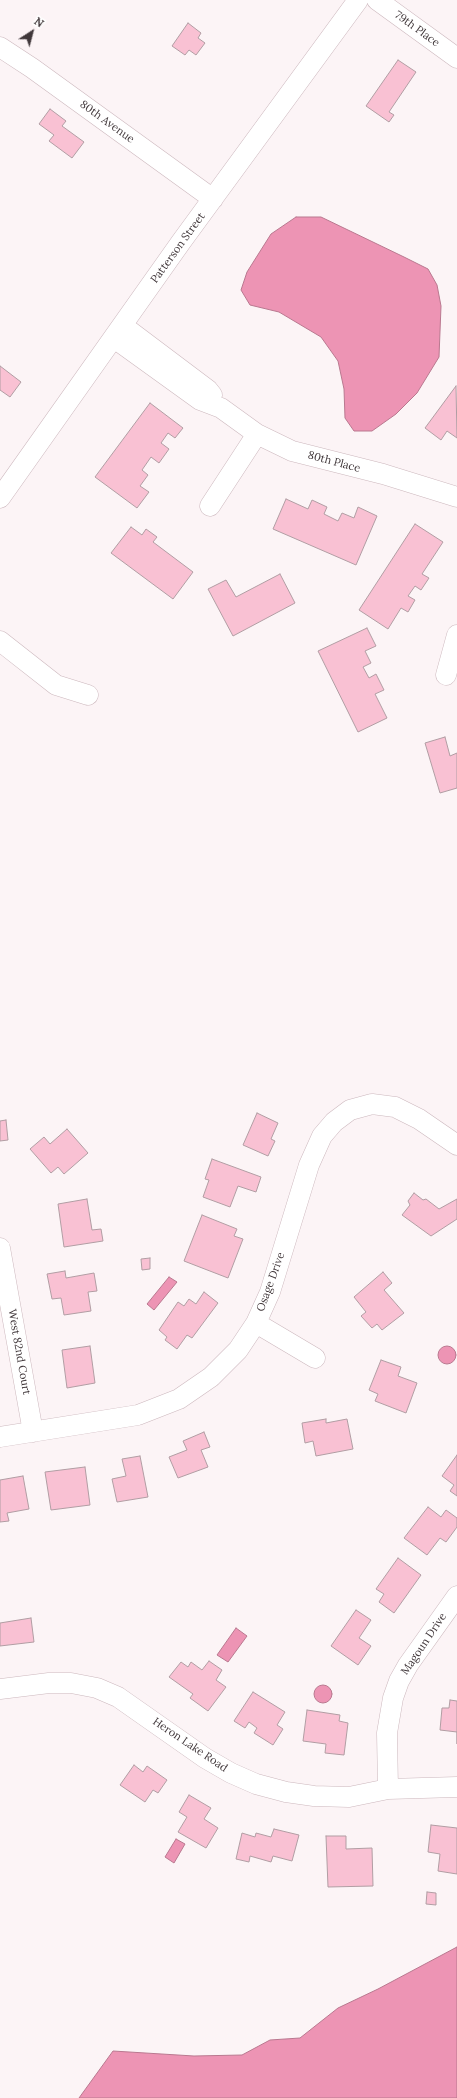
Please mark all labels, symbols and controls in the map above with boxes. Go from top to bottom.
street label: 79th Place [392,8,442,50]
north arrow [12,12,52,52]
text: N [31,14,47,30]
street label: 80th Avenue [77,98,137,146]
street label: Patterson Street [148,210,208,286]
street label: 80th Place [306,449,362,475]
street label: Osage Drive [254,1251,288,1313]
street label: West 82nd Court [5,1308,33,1396]
street label: Magoun Drive [398,1611,450,1677]
street label: Heron Lake Road [150,1715,230,1775]

